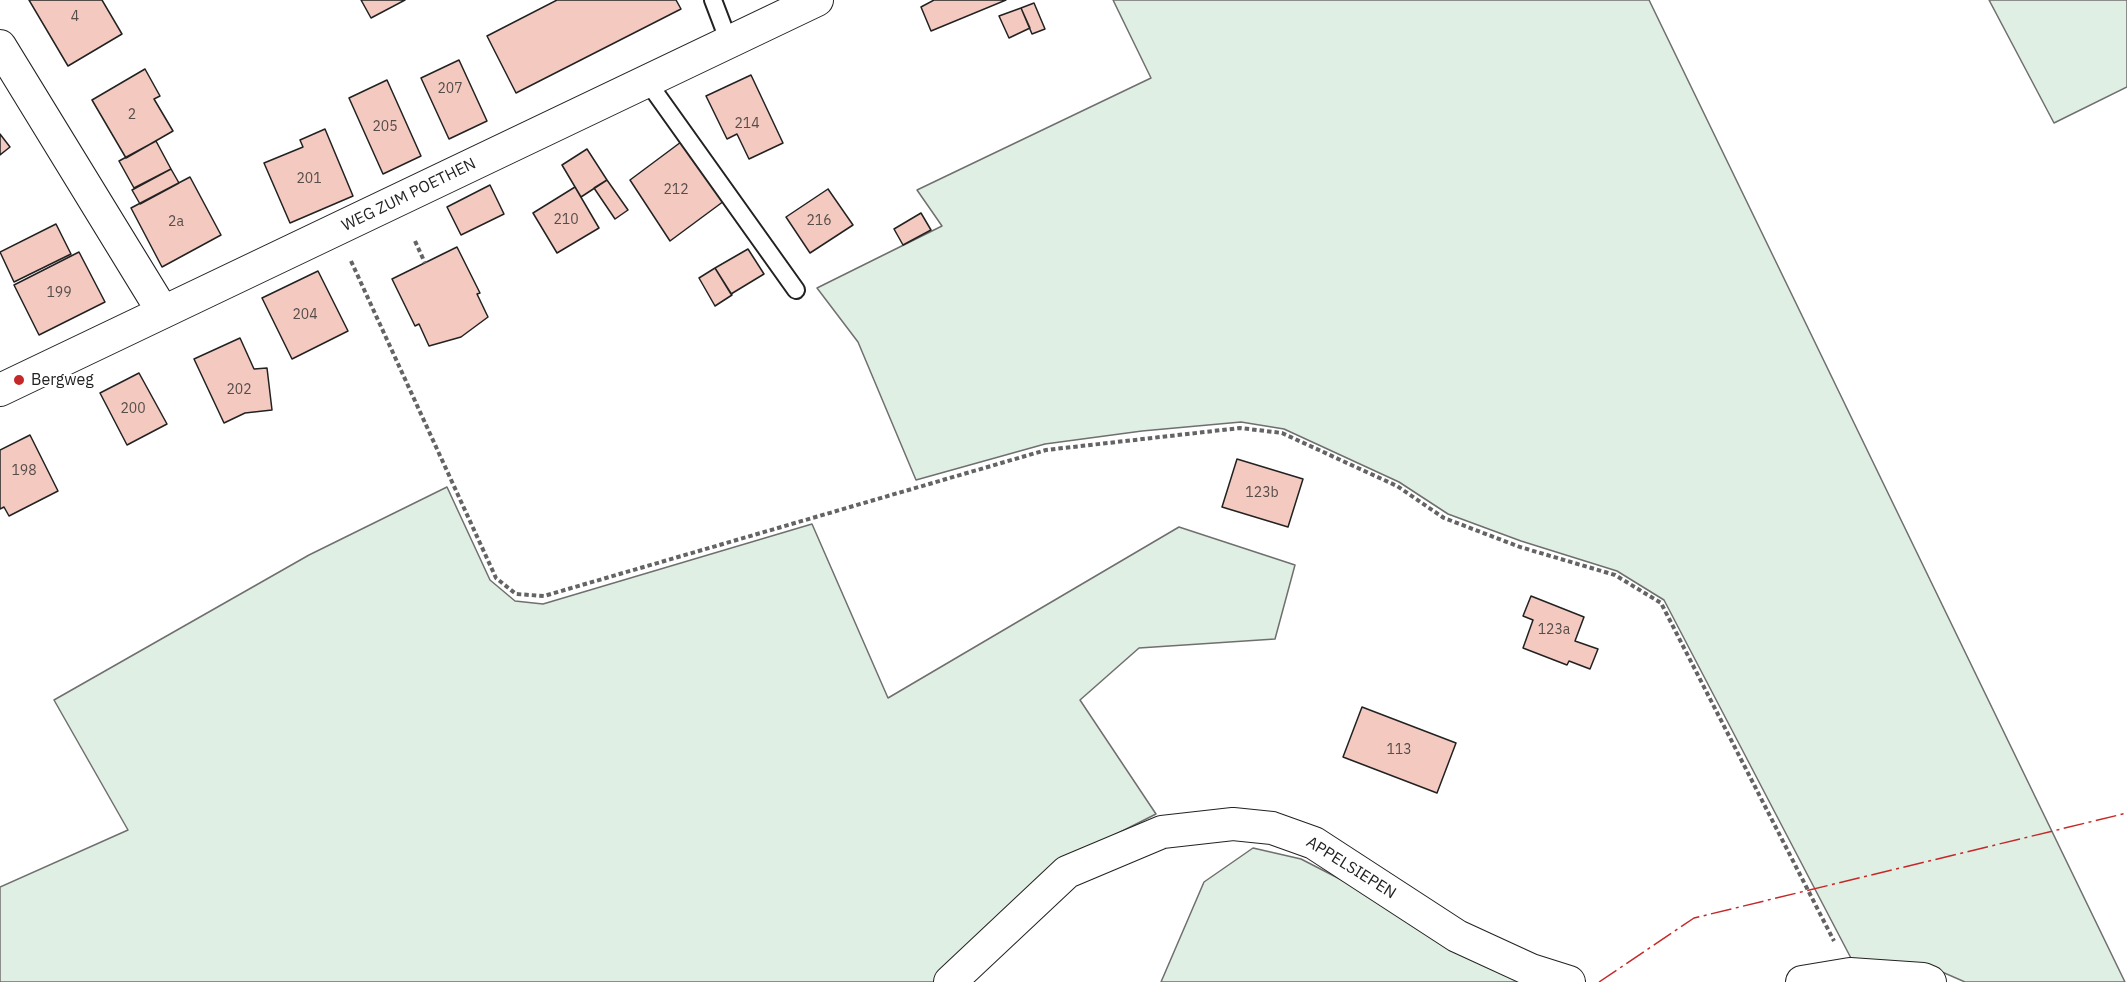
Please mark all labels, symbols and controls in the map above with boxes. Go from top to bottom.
house number: 4 [71,9,79,25]
house number: 207 [437,81,463,97]
house number: 2 [128,107,136,123]
house number: 214 [734,116,760,132]
house number: 205 [372,119,398,135]
street label: WEG ZUM POETHEN [339,154,479,236]
house number: 201 [296,171,322,187]
house number: 212 [663,182,689,198]
house number: 210 [553,212,579,228]
house number: 216 [806,213,832,229]
house number: 2a [168,214,184,230]
house number: 199 [46,285,72,301]
house number: 204 [292,307,318,323]
place label: Bergweg [31,370,94,390]
marker: Bergweg [12,373,26,387]
house number: 202 [226,382,252,398]
house number: 200 [120,401,146,417]
house number: 198 [11,463,37,479]
house number: 123b [1245,485,1279,501]
house number: 123a [1538,622,1570,638]
house number: 113 [1386,742,1412,758]
street label: APPELSIEPEN [1303,833,1399,903]

